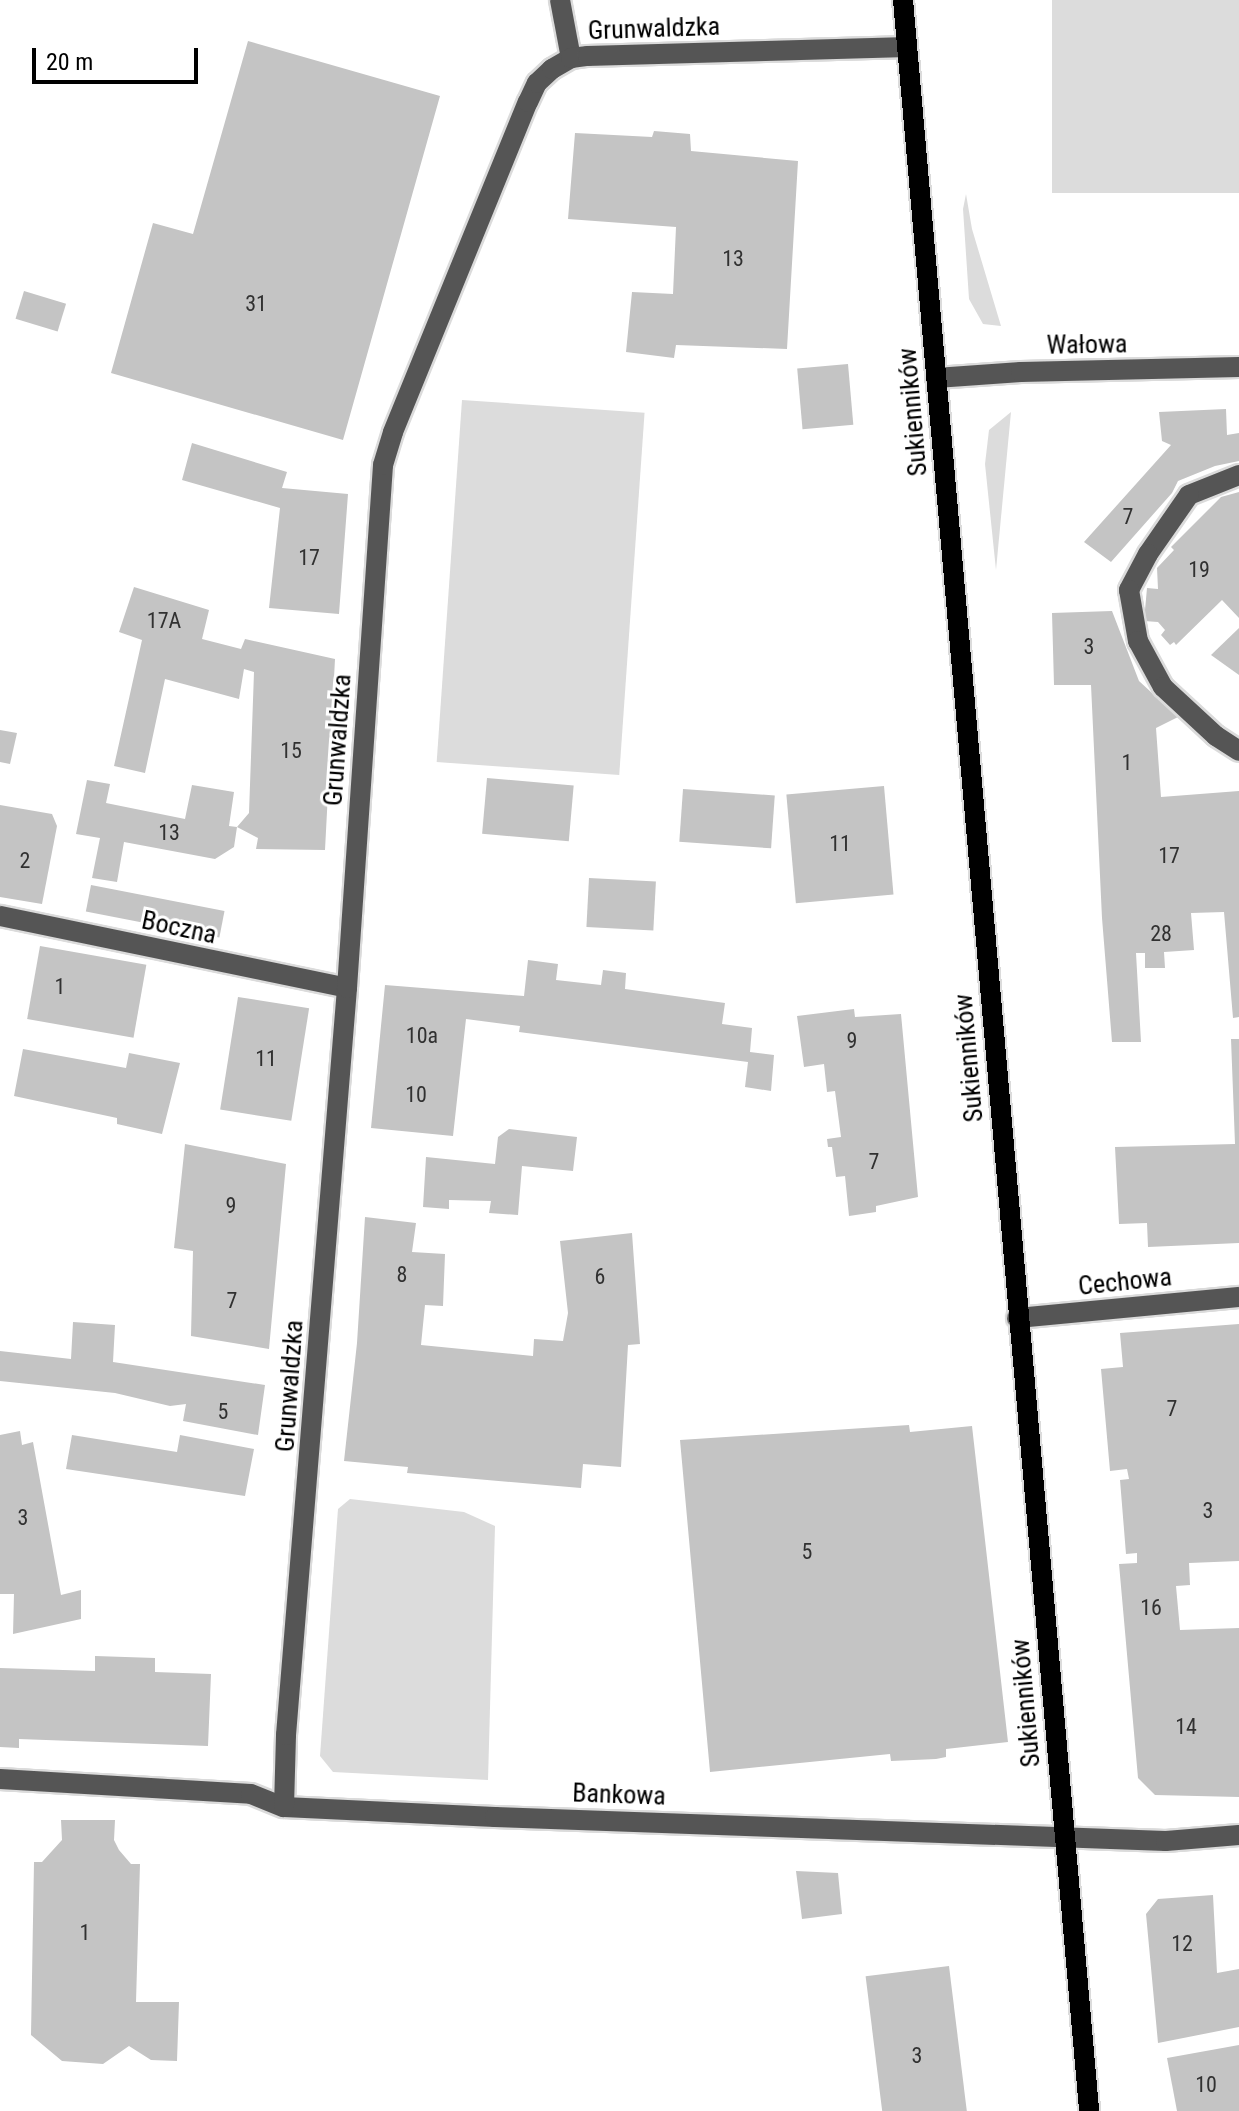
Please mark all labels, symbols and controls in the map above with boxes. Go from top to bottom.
street label: Grunwaldzka [587,11,721,47]
scale bar [36,32,202,82]
text: 20 m [46,48,93,76]
house number: 13 [722,246,744,272]
house number: 31 [245,291,267,317]
street label: Wałowa [1046,329,1128,361]
street label: Sukienników [892,347,934,477]
house number: 7 [1123,504,1133,530]
house number: 17 [298,545,320,571]
house number: 19 [1188,557,1210,583]
house number: 17A [147,608,181,634]
house number: 3 [1084,634,1094,660]
street label: Grunwaldzka [318,673,358,807]
house number: 15 [280,738,302,764]
house number: 1 [1122,750,1132,776]
house number: 13 [158,820,180,846]
house number: 11 [829,831,851,857]
house number: 17 [1158,843,1180,869]
house number: 2 [20,848,30,874]
street label: Boczna [139,905,219,951]
house number: 28 [1150,921,1172,947]
house number: 1 [55,974,65,1000]
street label: Sukienników [948,993,990,1123]
house number: 10a [406,1023,438,1049]
house number: 9 [847,1028,857,1054]
house number: 11 [255,1046,277,1072]
house number: 10 [405,1082,427,1108]
house number: 7 [869,1149,879,1175]
house number: 9 [226,1193,236,1219]
house number: 8 [397,1262,407,1288]
street label: Cechowa [1077,1262,1173,1302]
house number: 6 [595,1264,605,1290]
house number: 7 [227,1288,237,1314]
street label: Grunwaldzka [270,1319,310,1453]
house number: 7 [1167,1396,1177,1422]
house number: 5 [218,1399,228,1425]
house number: 3 [1203,1498,1213,1524]
house number: 3 [18,1505,28,1531]
house number: 5 [802,1539,812,1565]
house number: 16 [1140,1595,1162,1621]
street label: Sukienników [1005,1638,1047,1768]
house number: 14 [1175,1714,1197,1740]
street label: Bankowa [572,1778,666,1812]
house number: 1 [80,1920,90,1946]
house number: 12 [1171,1931,1193,1957]
house number: 3 [912,2043,922,2069]
house number: 10 [1195,2072,1217,2098]

